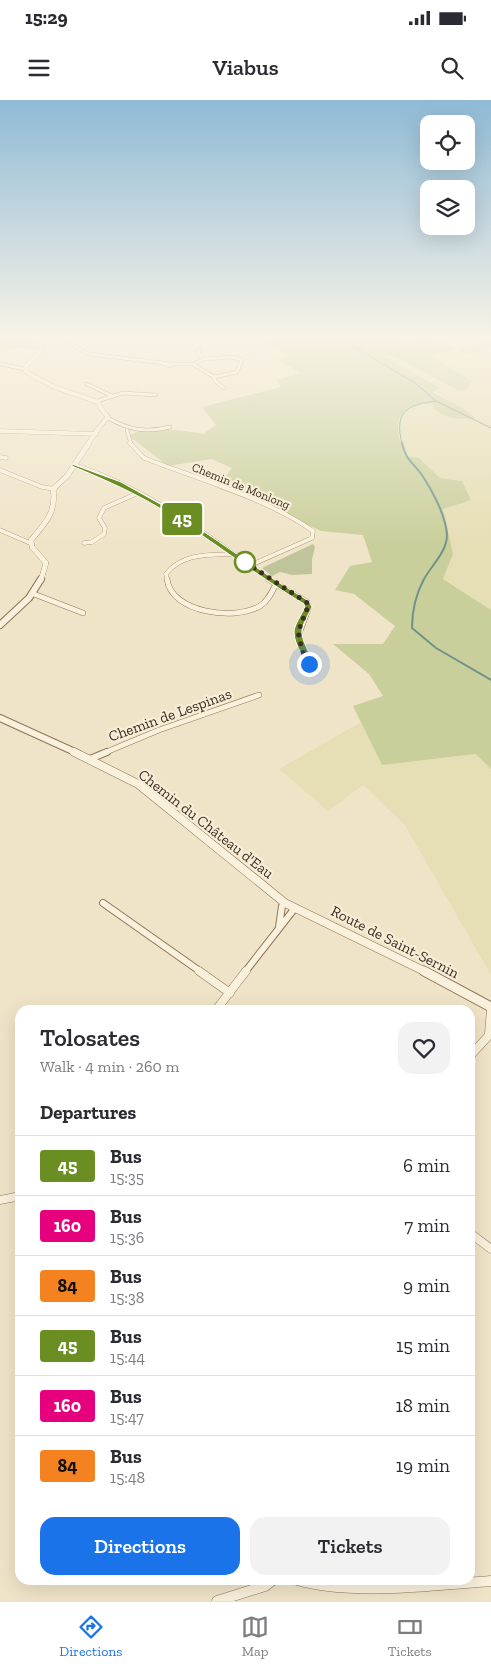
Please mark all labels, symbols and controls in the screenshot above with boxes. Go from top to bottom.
text: 15:29 [25,6,68,29]
icon: menu [25,54,53,82]
text: Viabus [212,54,279,81]
icon: search [438,54,466,82]
map controls [420,115,475,235]
button: locate [420,115,475,170]
button: layers [420,180,475,235]
street label: Chemin de Monlong [190,460,292,512]
line badge: 45 [160,503,204,535]
text: 45 [172,508,192,530]
unlabelled marker [234,551,256,573]
your location [297,652,322,677]
street label: Chemin de Lespinas [106,684,234,746]
street label: Chemin du Château d'Eau [135,766,278,883]
street label: Route de Saint-Sernin [328,902,462,982]
button: heart [398,1022,450,1074]
text: Tolosates [40,1023,140,1052]
text: Walk · 4 min · 260 m [40,1057,179,1076]
text: Departures [40,1101,136,1124]
text: Bus [110,1145,142,1168]
text: 6 min [403,1154,450,1177]
text: 45 [58,1155,77,1177]
text: 15:35 [110,1168,144,1187]
text: Bus [110,1205,142,1228]
text: 7 min [404,1214,450,1237]
text: 160 [54,1215,81,1237]
text: 15:36 [110,1228,144,1247]
text: Bus [110,1265,142,1288]
text: 9 min [403,1274,450,1297]
text: 84 [58,1275,77,1297]
text: 15:38 [110,1288,144,1307]
text: Bus [110,1325,142,1348]
text: 15 min [396,1334,450,1357]
text: 45 [58,1335,77,1357]
text: 15:44 [110,1348,145,1367]
text: Bus [110,1385,142,1408]
text: 18 min [396,1394,450,1417]
text: 160 [54,1395,81,1417]
text: 15:47 [110,1408,144,1427]
text: Bus [110,1445,142,1468]
text: 19 min [396,1454,450,1477]
text: 84 [58,1455,77,1477]
text: 15:48 [110,1468,145,1487]
button: Directions [40,1517,240,1575]
button: Tickets [250,1517,450,1575]
tab: Directions [59,1613,122,1660]
tab: Map [241,1613,269,1660]
tab: Tickets [388,1613,432,1660]

